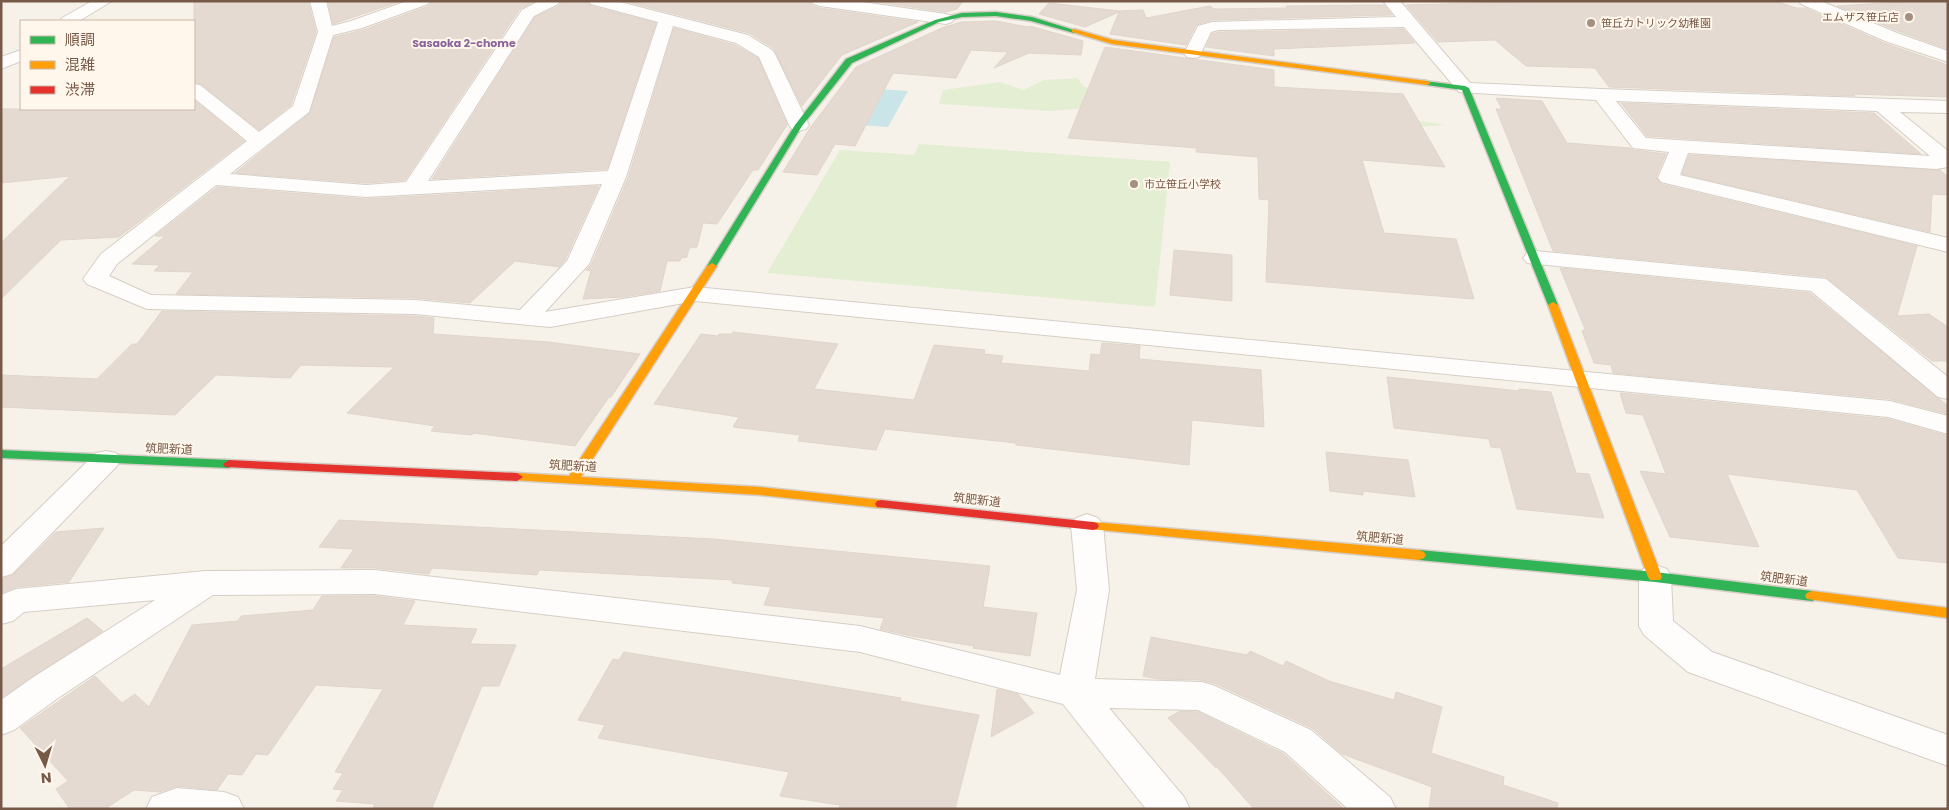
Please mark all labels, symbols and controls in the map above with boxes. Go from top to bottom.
place label: エムザス笹丘店 [1822,9,1899,25]
marker: エムザス笹丘店 [1903,11,1915,23]
place label: 笹丘カトリック幼稚園 [1601,15,1711,31]
marker: 笹丘カトリック幼稚園 [1585,17,1597,29]
legend [20,20,195,110]
text: 順調 [65,29,95,50]
district label: Sasaoka 2-chome [412,35,516,51]
text: 混雑 [65,54,95,75]
text: 渋滞 [65,79,95,100]
place label: 市立笹丘小学校 [1144,176,1221,192]
marker: 市立笹丘小学校 [1128,178,1140,190]
street label: 筑肥新道 [145,439,193,458]
street label: 筑肥新道 [549,456,597,475]
street label: 筑肥新道 [952,489,1002,510]
street label: 筑肥新道 [1355,527,1405,548]
street label: 筑肥新道 [1759,567,1809,590]
north arrow [20,740,70,790]
text: N [40,768,52,788]

